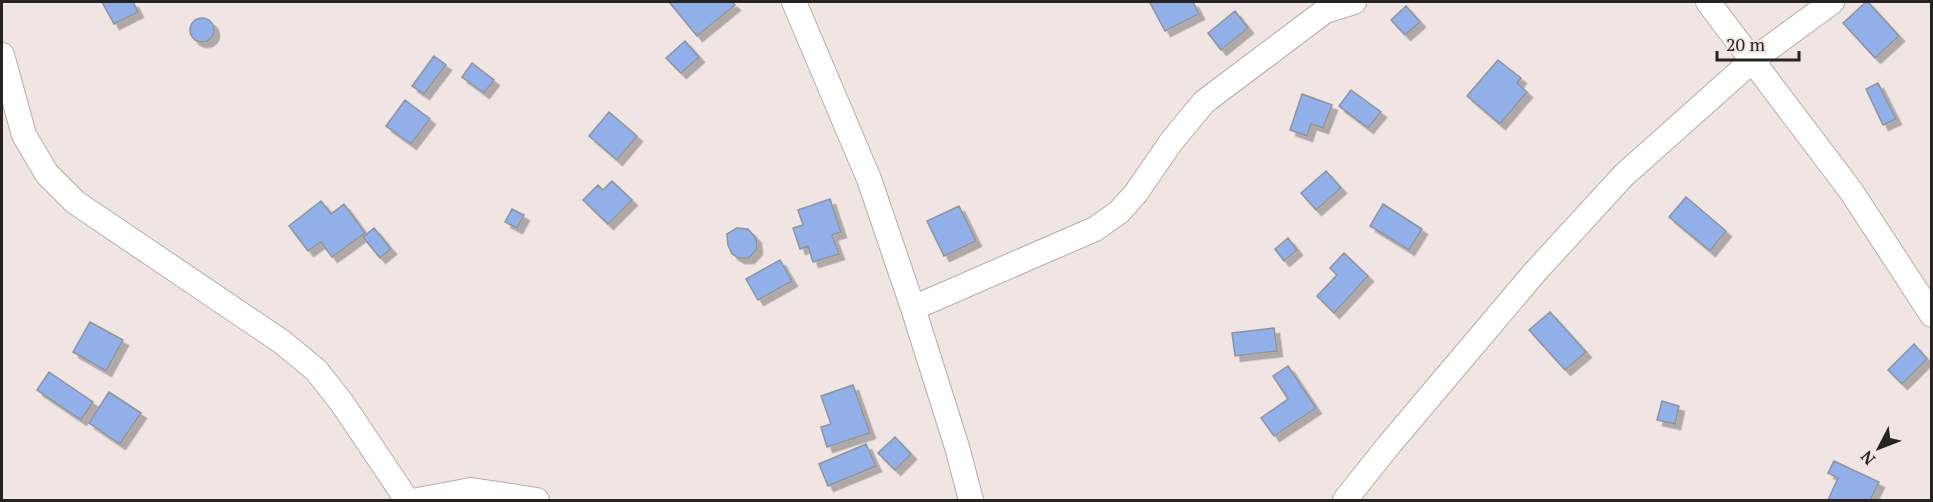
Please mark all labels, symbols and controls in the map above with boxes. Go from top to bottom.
scale bar [1717,24,1800,62]
text: 20 m [1726,32,1766,56]
north arrow [1849,418,1909,478]
text: N [1856,446,1880,470]

